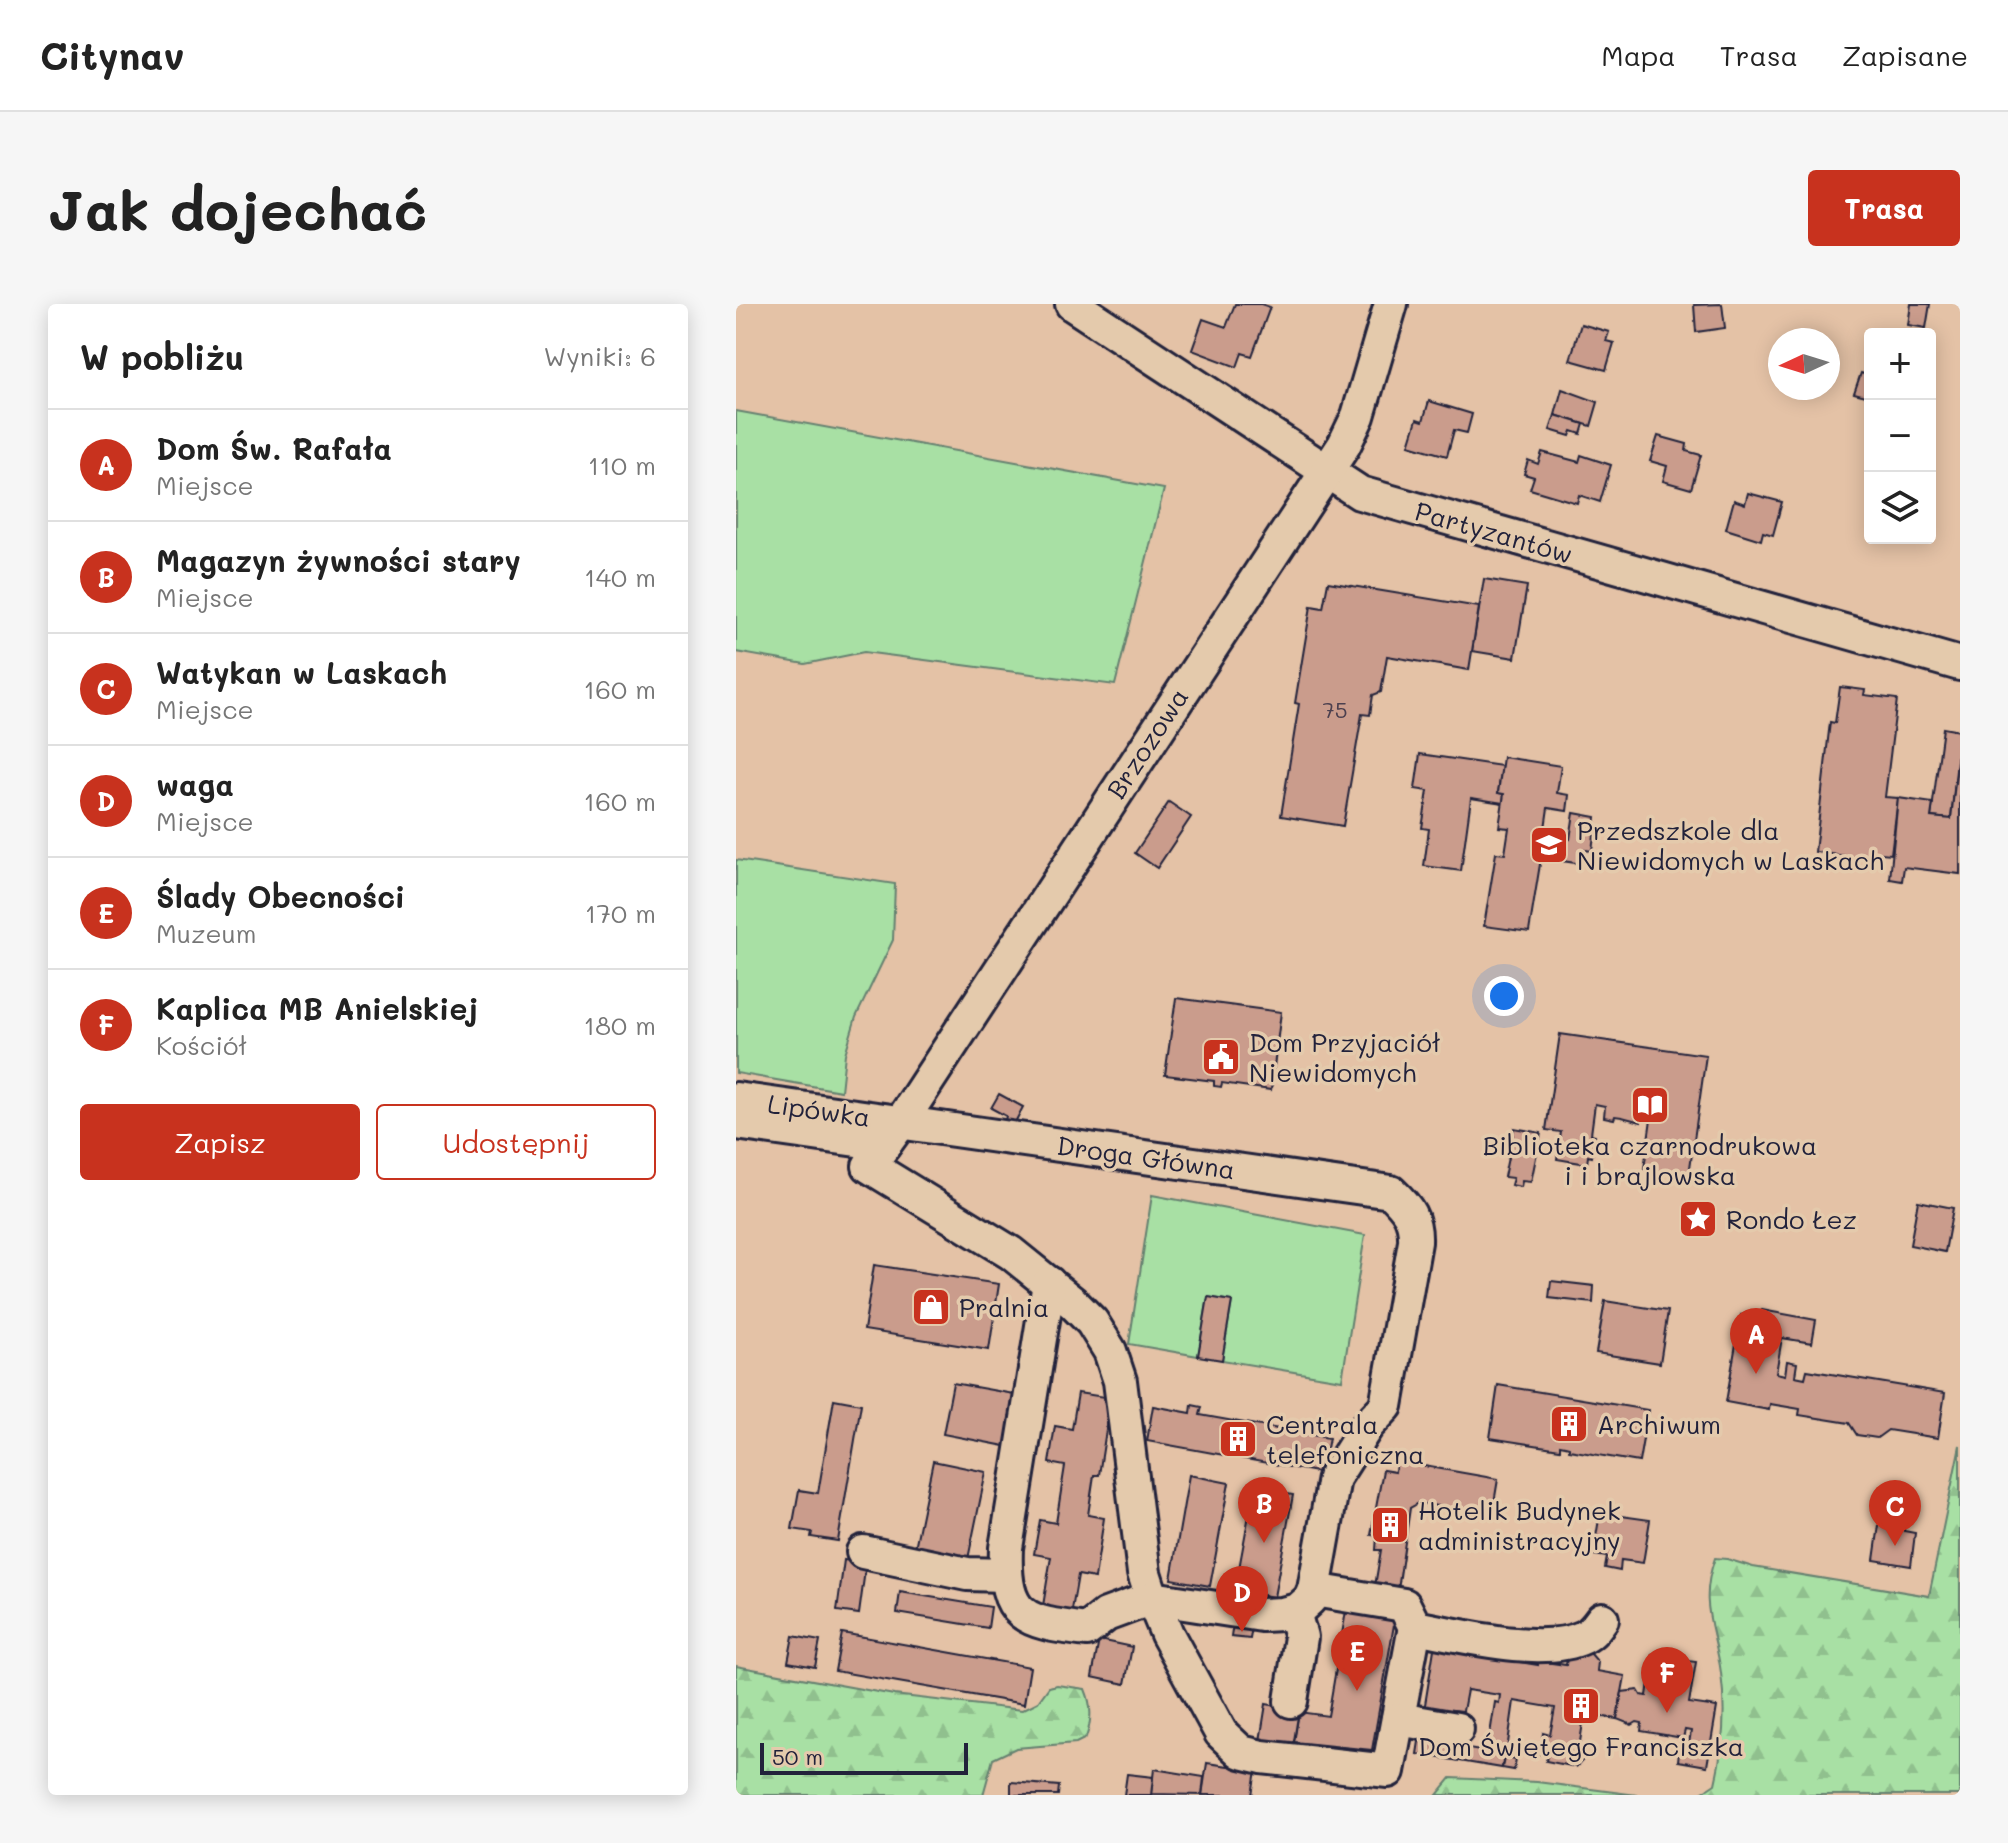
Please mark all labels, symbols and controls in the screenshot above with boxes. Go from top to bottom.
text: Citynav [40,30,184,80]
text: Mapa [1601,37,1676,73]
text: Trasa [1720,37,1798,73]
text: Zapisane [1842,37,1968,73]
button: Trasa [1808,170,1960,246]
text: Jak dojechać [48,172,427,245]
north arrow [1768,328,1840,400]
map controls [1864,328,1936,544]
button: + [1864,328,1936,400]
text: W pobliżu [80,334,244,379]
text: Wyniki: 6 [543,339,656,373]
button: − [1864,400,1936,472]
text: Dom Św. Rafała [156,428,392,468]
text: A [97,448,115,482]
text: 110 m [588,448,656,482]
text: Miejsce [156,468,254,502]
button: layers [1864,472,1936,544]
street label: Partyzantów [1411,493,1577,571]
text: Magazyn żywności stary [156,540,521,580]
text: B [97,560,115,594]
text: 140 m [584,560,656,594]
text: Miejsce [156,580,254,614]
text: Watykan w Laskach [156,652,447,692]
text: C [96,672,116,706]
text: 160 m [584,672,656,706]
street label: Brzozowa [1099,681,1195,805]
text: Miejsce [156,692,254,726]
house number: 75 [1322,695,1348,724]
text: waga [156,764,234,804]
text: D [97,784,115,818]
text: 160 m [584,784,656,818]
text: Miejsce [156,804,254,838]
place label: Przedszkole dla Niewidomych w Laskach [1577,813,1884,877]
school or university icon: Przedszkole dla Niewidomych w Laskach [1528,824,1570,866]
text: Ślady Obecności [156,876,405,916]
text: E [98,896,114,930]
text: 170 m [585,896,656,930]
text: Muzeum [156,916,256,950]
your location [1484,976,1524,1016]
text: Kaplica MB Anielskiej [156,988,479,1028]
text: F [98,1008,114,1042]
text: 180 m [584,1008,656,1042]
place label: Dom Przyjaciół Niewidomych [1249,1025,1440,1089]
text: Kościół [156,1028,247,1062]
public building icon: Dom Przyjaciół Niewidomych [1200,1036,1242,1078]
library icon: Biblioteka czarnodrukowa i i brajlowska [1629,1084,1671,1126]
street label: Lipówka [765,1086,873,1134]
button: Zapisz [80,1104,360,1180]
button: Udostępnij [376,1104,656,1180]
street label: Droga Główna [1055,1128,1237,1186]
place label: Biblioteka czarnodrukowa i i brajlowska [1483,1128,1817,1192]
place icon: Rondo Łez [1677,1198,1719,1240]
place label: Rondo Łez [1726,1202,1857,1236]
shop icon: Pralnia [910,1286,952,1328]
place label: Pralnia [959,1290,1049,1324]
pin: A [1730,1308,1782,1374]
building icon: Archiwum [1548,1403,1590,1445]
place label: Centrala telefoniczna [1266,1407,1424,1471]
place label: Archiwum [1597,1407,1721,1441]
building icon: Centrala telefoniczna [1217,1418,1259,1460]
pin: B [1238,1477,1290,1543]
pin: C [1869,1480,1921,1546]
place label: Hotelik Budynek administracyjny [1418,1493,1621,1557]
building icon: Hotelik Budynek administracyjny [1369,1504,1411,1546]
pin: D [1216,1566,1268,1632]
pin: E [1331,1625,1383,1691]
pin: F [1641,1647,1693,1713]
building icon: Dom Świętego Franciszka [1560,1685,1602,1727]
place label: Dom Świętego Franciszka [1418,1729,1744,1763]
scale bar [760,1739,968,1775]
text: 50 m [772,1742,823,1771]

